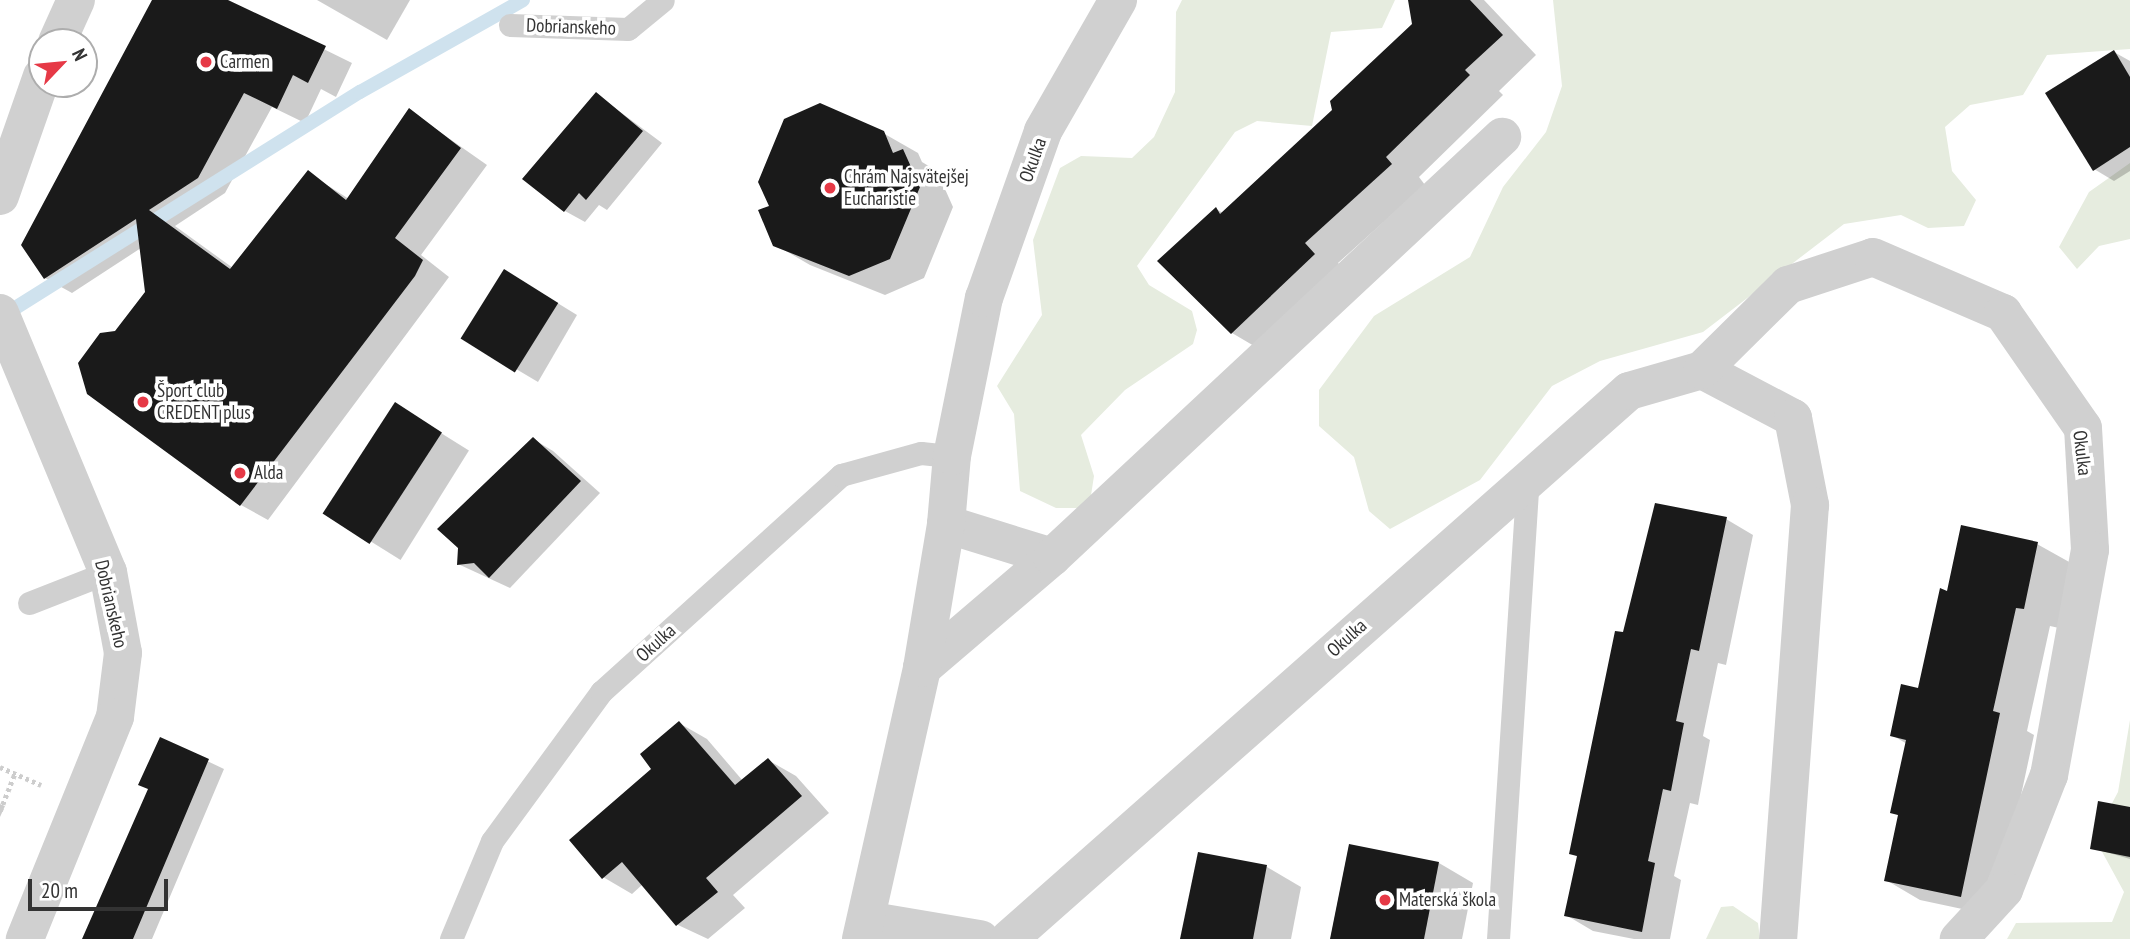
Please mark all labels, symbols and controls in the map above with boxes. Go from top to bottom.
street label: Dobrianskeho [526,14,616,40]
north arrow [28,28,98,98]
text: N [67,45,93,65]
place label: Carmen [220,51,270,73]
marker: Carmen [198,54,214,70]
street label: Okulka [1015,135,1051,185]
place label: Chrám Najsvätejšej Eucharistie [844,166,969,210]
marker: Chrám Najsvätejšej Eucharistie [822,180,838,196]
place label: Šport club CREDENT plus [157,380,251,424]
marker: Šport club CREDENT plus [135,394,151,410]
street label: Okulka [2068,429,2096,477]
place label: Alda [254,462,283,484]
marker: Alda [232,465,248,481]
street label: Dobrianskeho [90,558,132,650]
street label: Okulka [1322,614,1372,662]
street label: Okulka [631,619,681,667]
scale bar [32,866,172,910]
text: 20 m [41,877,78,904]
place label: Materská škola [1399,889,1496,911]
marker: Materská škola [1377,892,1393,908]

